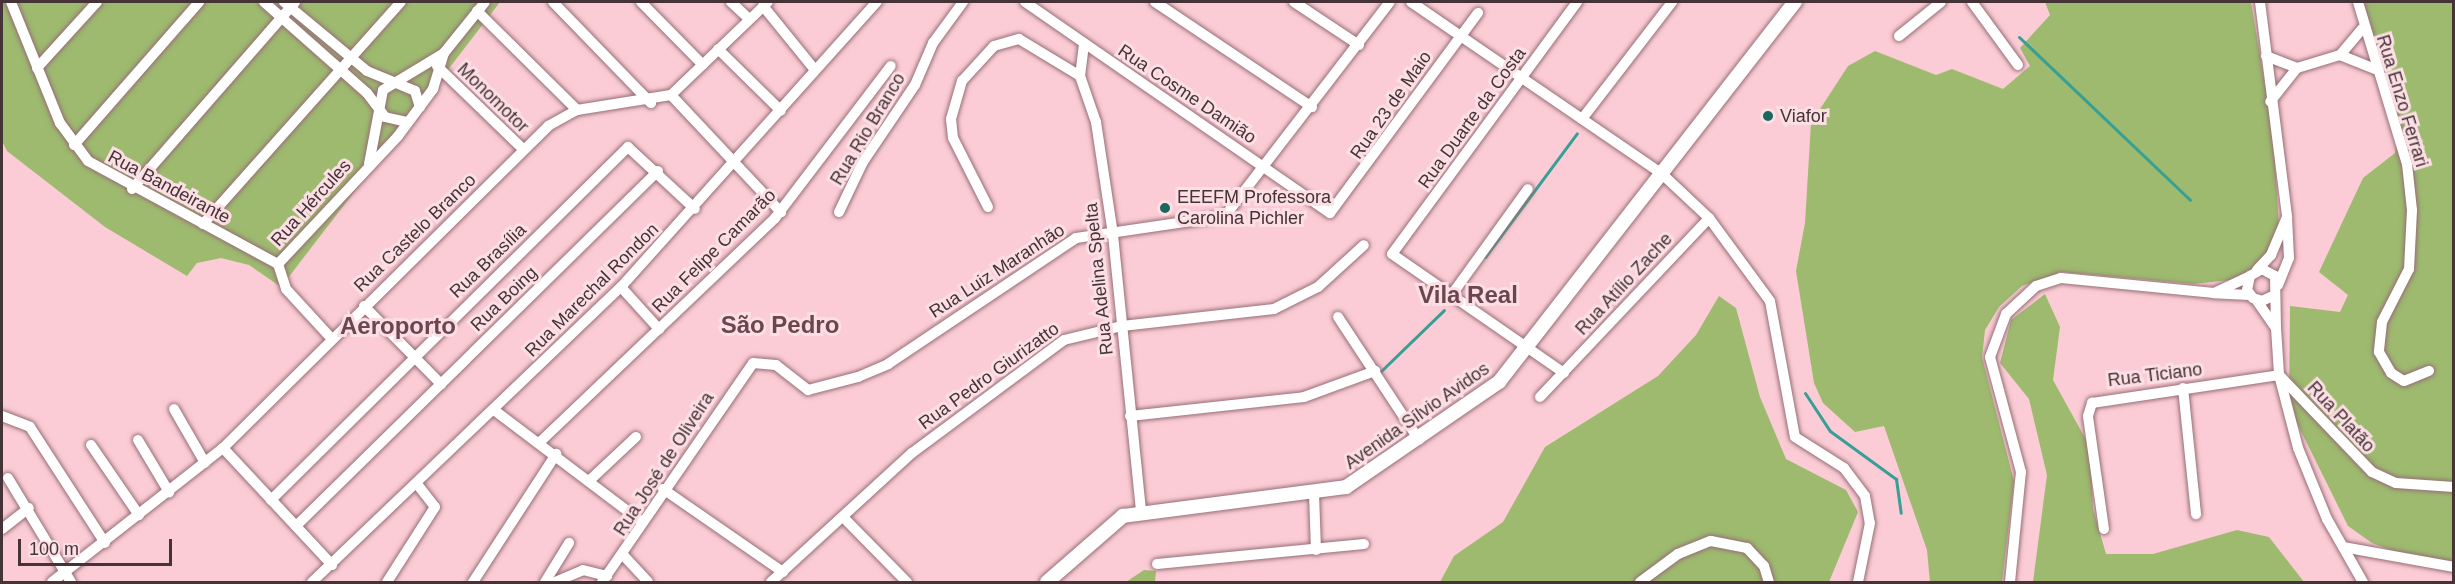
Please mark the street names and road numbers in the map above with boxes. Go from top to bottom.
street label: Rua Enzo Ferrari [2372,32,2432,170]
street label: Rua Cosme Damião [1114,40,1260,148]
street label: Rua Duarte da Costa [1414,43,1530,193]
street label: Rua 23 de Maio [1346,47,1436,163]
street label: Monomotor [453,59,533,137]
street label: Rua Rio Branco [826,69,910,189]
street label: Rua Bandeirante [104,146,234,228]
street label: Rua Hércules [266,155,356,251]
street label: Rua Castelo Branco [350,169,480,297]
street label: Rua Felipe Camarão [648,185,780,317]
street label: Rua Adelina Spelta [1080,201,1118,357]
street label: Rua Brasília [445,219,531,303]
street label: Rua Marechal Rondon [521,219,663,361]
street label: Rua Luiz Maranhão [925,219,1069,323]
street label: Rua Atílio Zache [1571,228,1677,340]
street label: Rua Boing [466,262,542,336]
street label: Rua Pedro Giurizatto [915,318,1063,434]
street label: Avenida Sílvio Avidos [1340,358,1494,474]
street label: Rua Ticiano [2106,358,2204,392]
street label: Rua Platão [2303,377,2379,457]
street label: Rua José de Oliveira [609,388,719,540]

